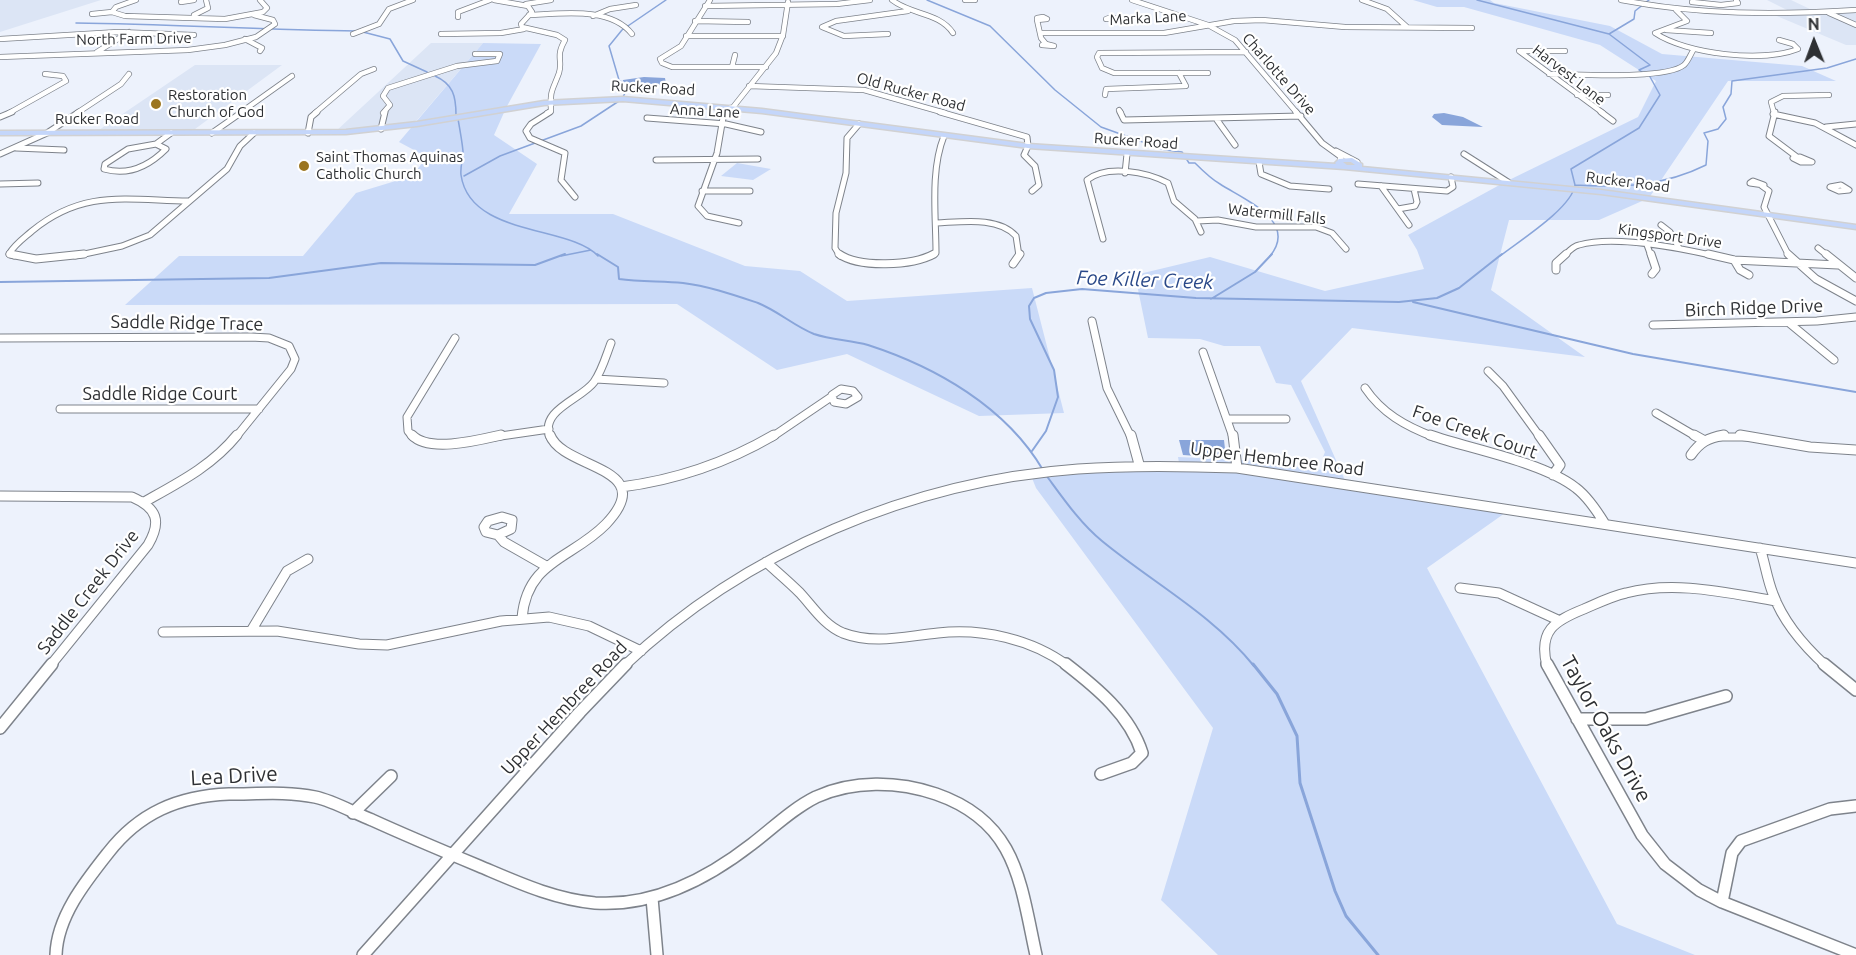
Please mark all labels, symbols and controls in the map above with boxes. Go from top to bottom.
street label: Marka Lane [1109,7,1187,29]
north arrow [1784,12,1844,72]
text: N [1808,15,1820,33]
street label: North Farm Drive [76,29,192,49]
street label: Charlotte Drive [1238,29,1320,119]
street label: Harvest Lane [1529,41,1609,109]
street label: Old Rucker Road [855,69,967,115]
street label: Rucker Road [610,77,696,99]
place label: Restoration Church of God [168,86,264,121]
marker: Restoration Church of God [149,97,163,111]
street label: Anna Lane [669,100,741,122]
street label: Rucker Road [55,110,139,128]
street label: Rucker Road [1093,129,1179,153]
place label: Saint Thomas Aquinas Catholic Church [316,148,463,183]
marker: Saint Thomas Aquinas Catholic Church [297,159,311,173]
street label: Rucker Road [1585,168,1671,196]
street label: Watermill Falls [1227,200,1327,228]
street label: Kingsport Drive [1617,220,1723,252]
water label: Foe Killer Creek [1076,266,1214,294]
street label: Birch Ridge Drive [1684,295,1824,321]
street label: Saddle Ridge Trace [110,311,264,335]
street label: Saddle Ridge Court [83,383,237,405]
street label: Foe Creek Court [1410,401,1540,463]
street label: Upper Hembree Road [1189,438,1365,480]
street label: Saddle Creek Drive [33,525,143,659]
street label: Upper Hembree Road [496,637,632,779]
street label: Taylor Oaks Drive [1555,651,1657,807]
street label: Lea Drive [190,761,278,791]

